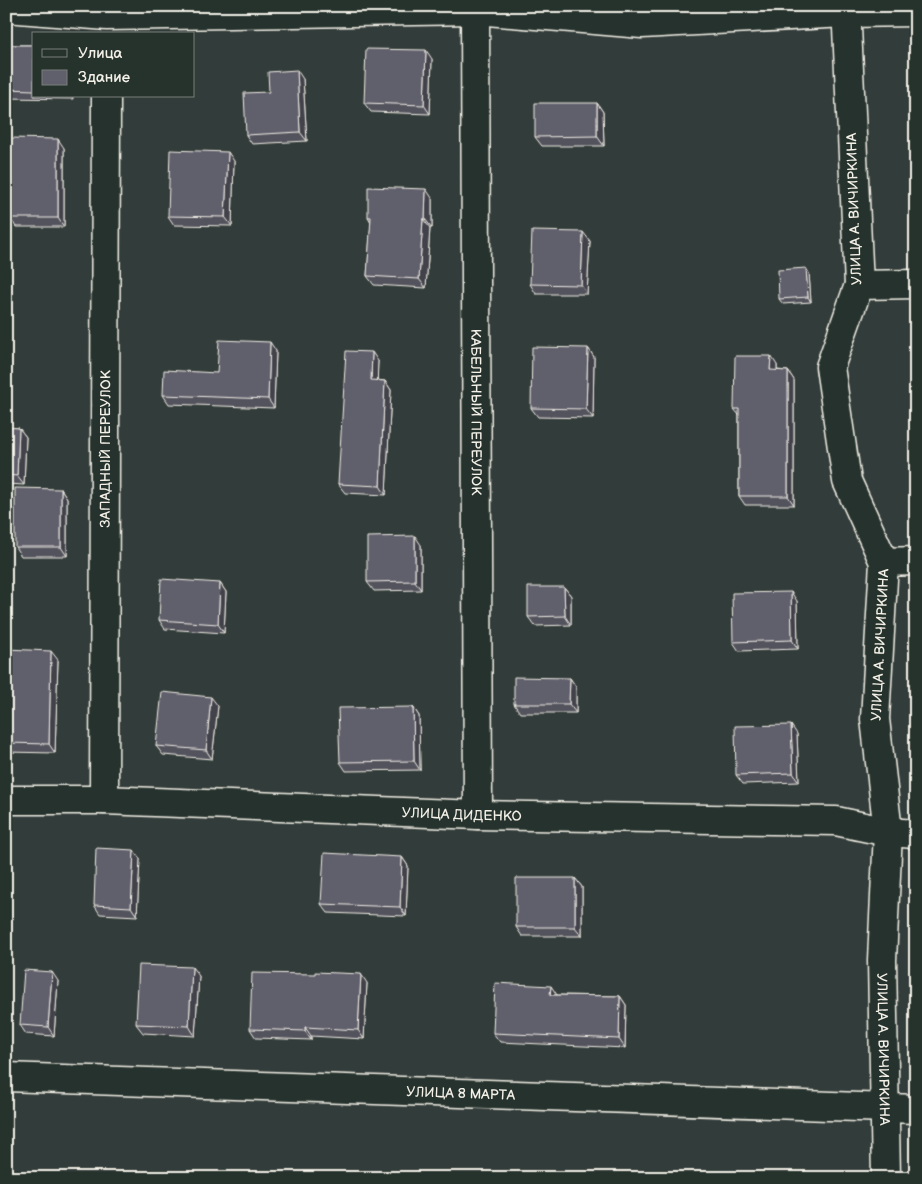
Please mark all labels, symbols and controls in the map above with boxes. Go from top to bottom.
legend [32,32,195,98]
text: Улица [78,44,123,63]
text: Здание [78,68,130,87]
street label: УЛИЦА А. ВИЧИРКИНА [843,132,865,285]
street label: КАБЕЛЬНЫЙ ПЕРЕУЛОК [468,329,485,496]
street label: ЗАПАДНЫЙ ПЕРЕУЛОК [96,369,114,528]
street label: УЛИЦА А. ВИЧИРКИНА [868,568,893,722]
street label: УЛИЦА ДИДЕНКО [401,803,522,824]
street label: УЛИЦА А. ВИЧИРКИНА [874,973,894,1126]
street label: УЛИЦА 8 МАРТА [406,1083,516,1103]

